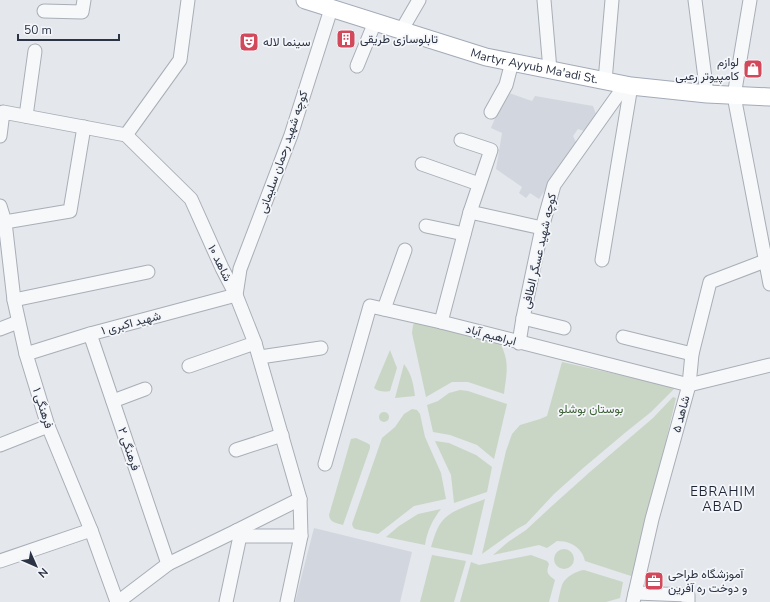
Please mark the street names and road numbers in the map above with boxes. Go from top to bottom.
street label: Martyr Ayyub Ma'adi St. [469,45,600,87]
street label: کوچه شهید رحمان سلیمانی [255,89,311,215]
street label: کوچه شهید عسگر الطافی [518,192,560,310]
street label: شاهد ۱۰ [204,242,236,284]
street label: شهید اکبری ۱ [99,307,163,339]
street label: ابراهیم آباد [464,321,518,349]
street label: فرهنگی ۱ [29,386,57,430]
street label: شاهد ۵ [668,394,694,434]
street label: فرهنگی ۲ [114,425,144,473]

